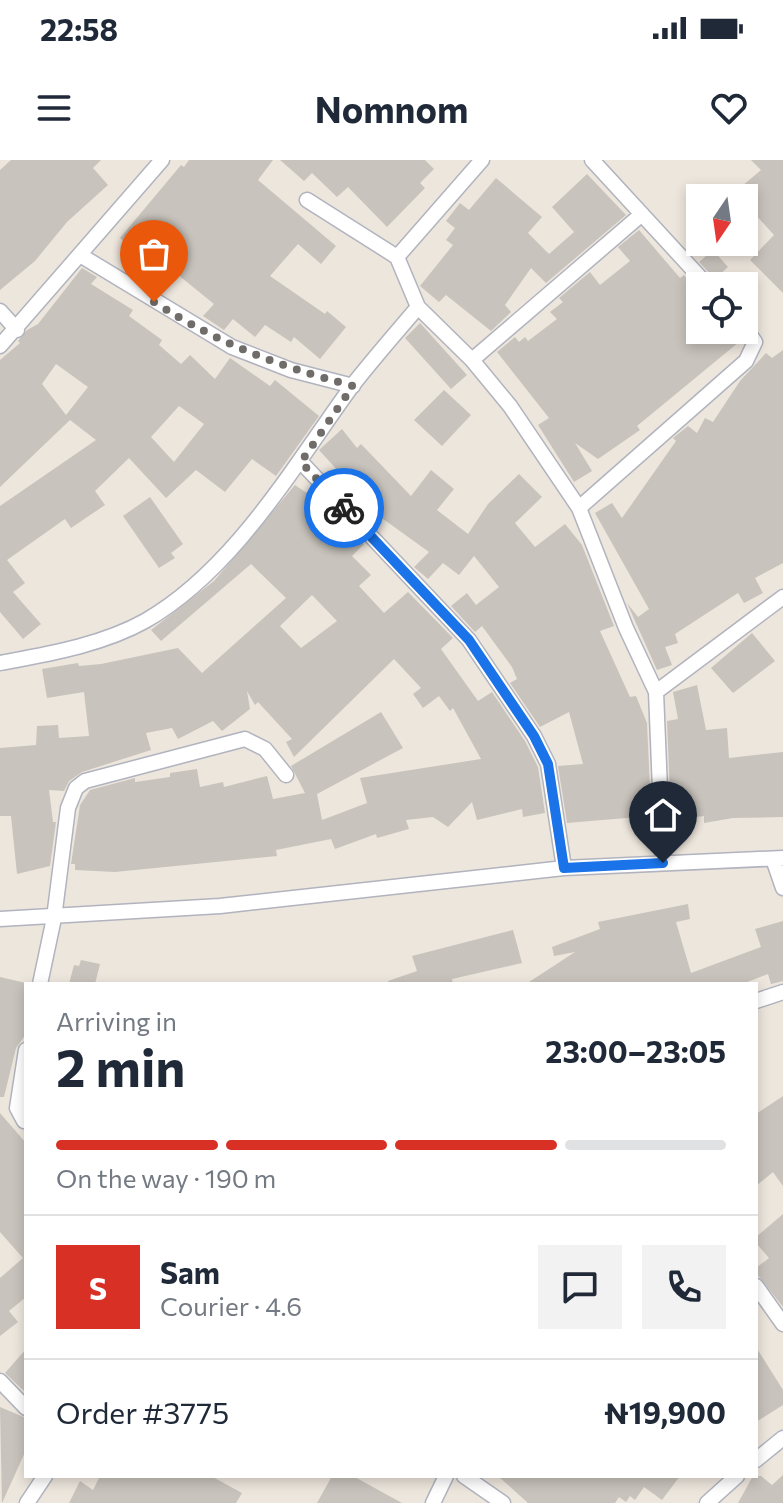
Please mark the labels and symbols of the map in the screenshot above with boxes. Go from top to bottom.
north arrow [686,184,758,256]
pin [120,220,188,302]
courier [304,468,384,548]
pin [629,781,697,863]

